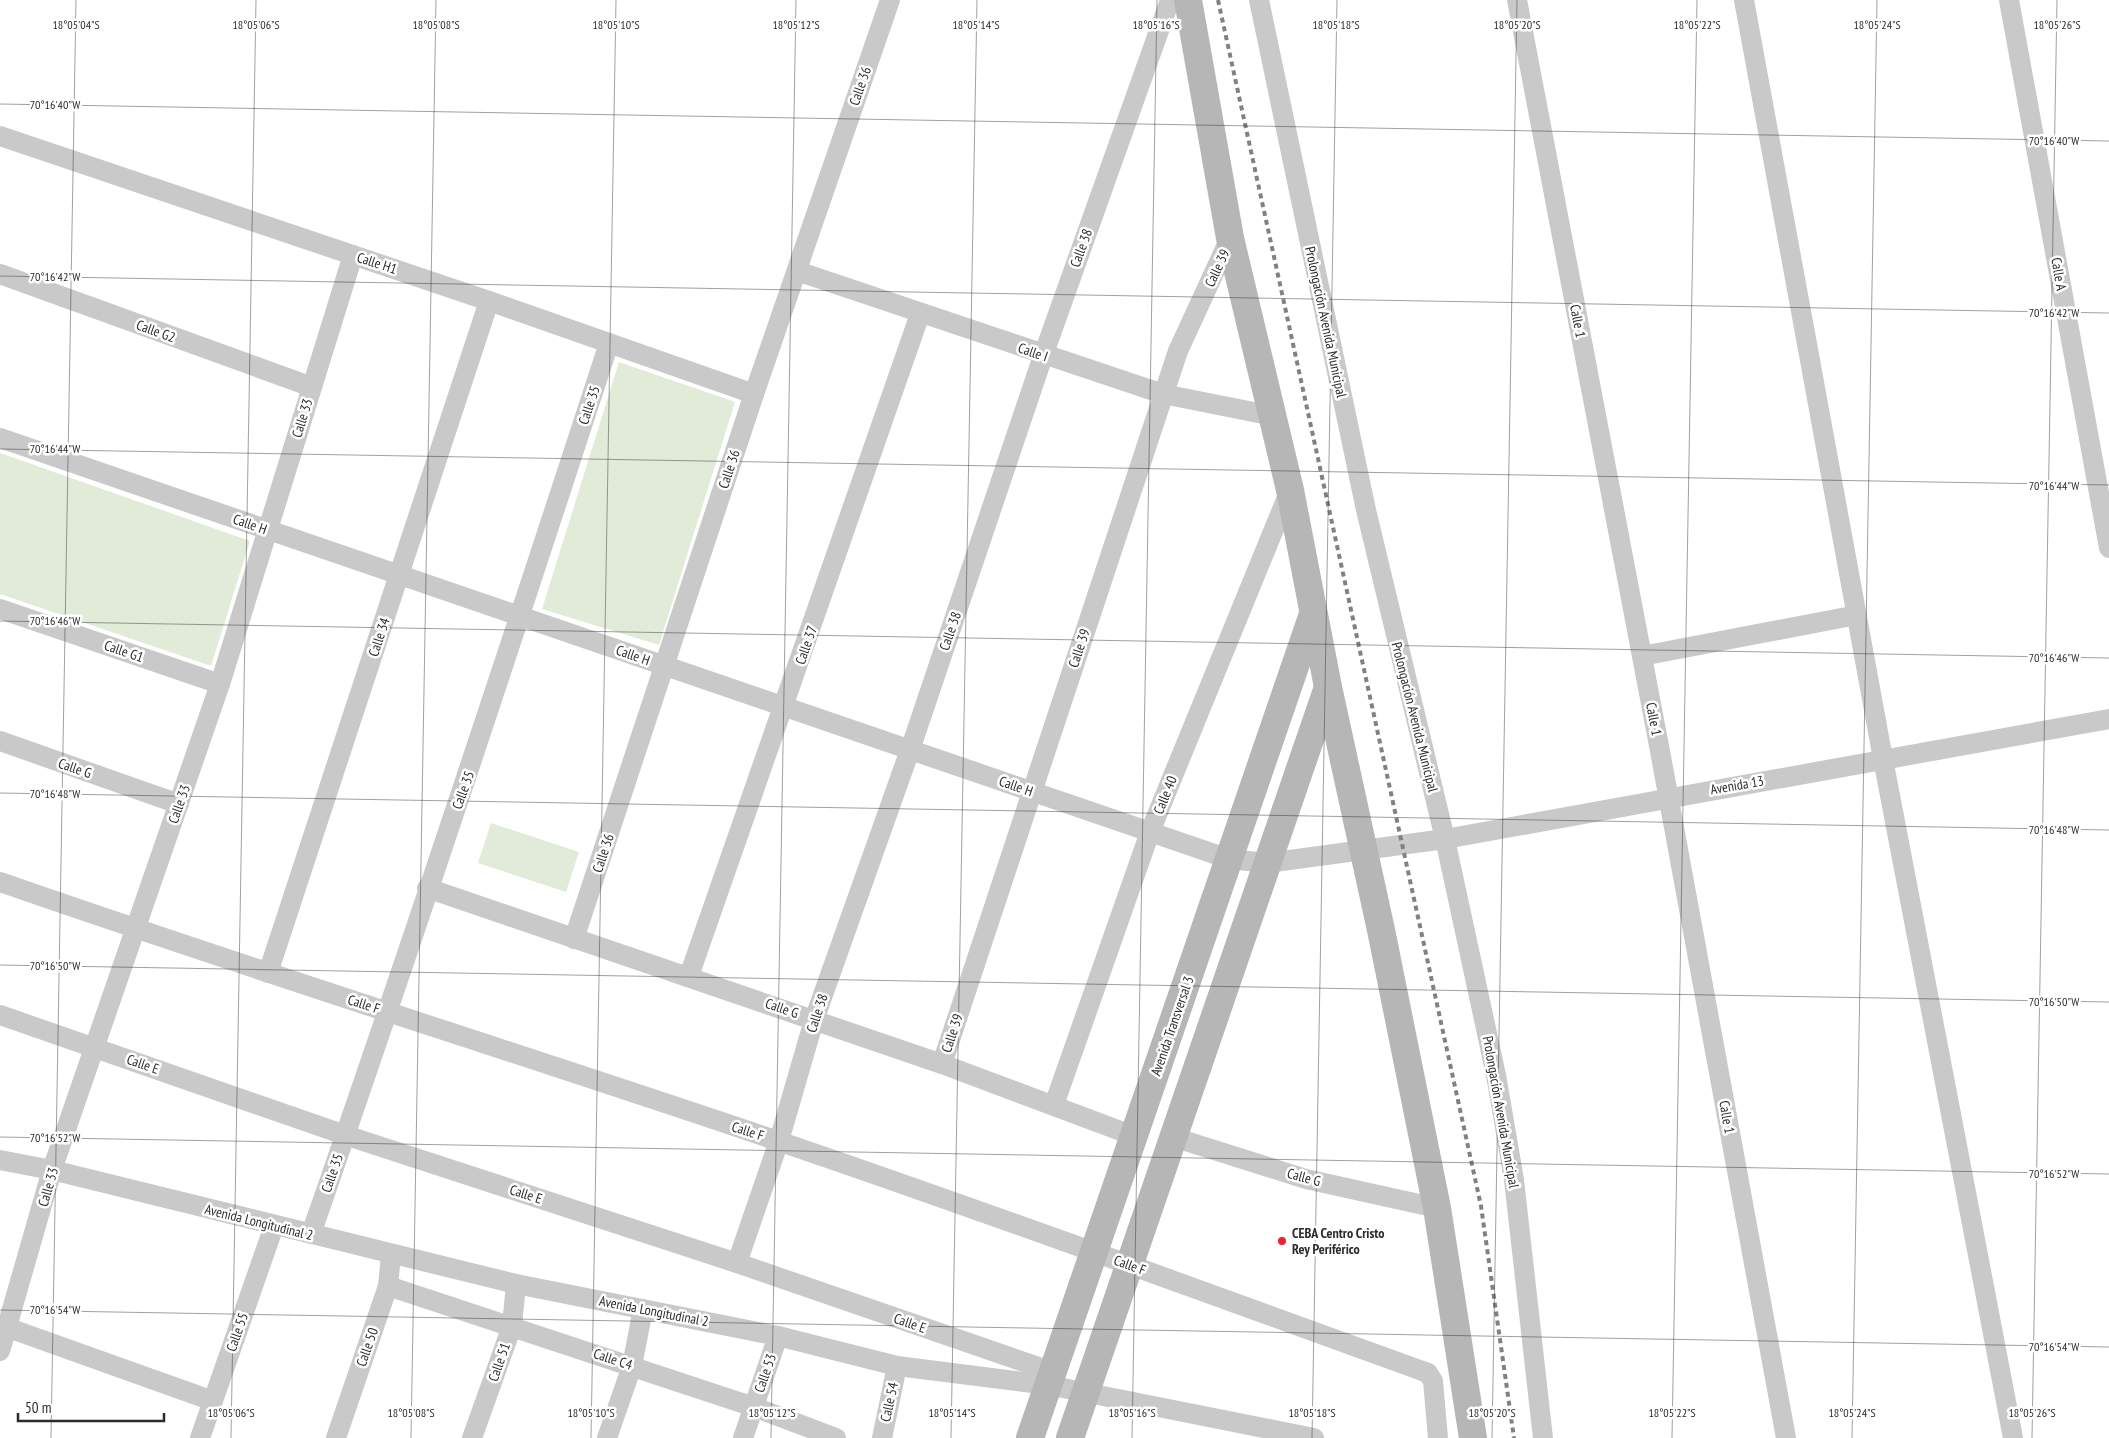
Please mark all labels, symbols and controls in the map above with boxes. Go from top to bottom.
text: 18°05'04"S [52,17,100,32]
text: 18°05'06"S [232,17,280,32]
text: 18°05'08"S [412,17,460,32]
text: 18°05'10"S [592,17,640,32]
text: 18°05'12"S [772,17,820,32]
text: 18°05'14"S [952,17,1000,32]
text: 18°05'16"S [1132,17,1180,32]
text: 18°05'18"S [1312,17,1360,32]
text: 18°05'20"S [1493,17,1541,32]
text: 18°05'22"S [1673,17,1721,32]
text: 18°05'24"S [1853,17,1901,32]
text: 18°05'26"S [2033,17,2081,32]
street label: Calle 36 [845,64,875,108]
text: 70°16'40"W [30,97,80,112]
text: 70°16'40"W [2029,133,2079,148]
street label: Calle 38 [1066,226,1096,270]
street label: Prolongación Avenida Municipal [1301,245,1351,400]
street label: Calle 39 [1200,246,1234,290]
street label: Calle H1 [355,248,399,278]
street label: Calle A [2047,256,2071,292]
text: 70°16'42"W [30,269,80,284]
street label: Calle 1 [1566,303,1590,339]
text: 70°16'42"W [2029,305,2079,320]
street label: Calle G2 [134,316,178,346]
street label: Calle I [1016,339,1050,365]
street label: Calle 35 [574,383,604,427]
street label: Calle 33 [288,396,316,440]
text: 70°16'44"W [30,441,80,456]
street label: Calle 36 [714,447,744,491]
text: 70°16'44"W [2029,478,2079,493]
street label: Calle H [231,510,269,538]
street label: Calle 38 [935,609,965,653]
text: 70°16'46"W [30,613,80,628]
street label: Calle 34 [364,615,394,659]
street label: Calle 37 [791,623,821,667]
street label: Calle 39 [1064,626,1094,670]
street label: Calle G1 [102,636,146,666]
street label: Prolongación Avenida Municipal [1388,640,1443,795]
street label: Calle H [614,641,652,669]
text: 70°16'46"W [2029,650,2079,665]
street label: Calle 1 [1642,701,1666,737]
street label: Calle G [56,754,94,782]
street label: Calle 35 [448,768,478,812]
street label: Avenida 13 [1709,771,1765,799]
street label: Calle H [997,772,1035,800]
street label: Calle 40 [1149,773,1181,817]
street label: Calle 33 [164,782,194,826]
text: 70°16'48"W [30,786,80,801]
text: 70°16'48"W [2029,822,2079,837]
street label: Calle 36 [588,831,618,875]
text: 70°16'50"W [30,958,80,973]
street label: Avenida Transversal 3 [1147,974,1197,1078]
street label: Calle F [346,990,383,1018]
street label: Calle 38 [802,991,832,1035]
street label: Calle G [763,994,801,1022]
text: 70°16'50"W [2029,994,2079,1009]
street label: Calle 39 [937,1011,967,1055]
street label: Prolongación Avenida Municipal [1479,1035,1523,1190]
street label: Calle E [124,1050,162,1078]
street label: Calle 1 [1715,1099,1739,1135]
street label: Calle F [730,1117,767,1145]
text: 70°16'52"W [30,1130,80,1145]
street label: Calle 35 [317,1151,347,1195]
street label: Calle G [1285,1164,1323,1190]
street label: Calle 33 [34,1165,62,1209]
text: 70°16'52"W [2029,1166,2079,1181]
street label: Calle E [507,1180,545,1208]
street label: Avenida Longitudinal 2 [203,1200,315,1244]
place label: CEBA Centro Cristo Rey Periférico [1292,1224,1385,1258]
marker: CEBA Centro Cristo Rey Periférico [1276,1235,1288,1247]
street label: Calle F [1111,1251,1149,1279]
street label: Avenida Longitudinal 2 [598,1292,710,1330]
text: 70°16'54"W [30,1302,80,1317]
street label: Calle E [891,1309,929,1337]
street label: Calle 55 [222,1310,252,1354]
street label: Calle 50 [352,1325,382,1369]
text: 70°16'54"W [2029,1339,2079,1354]
street label: Calle 51 [484,1340,514,1384]
street label: Calle C4 [591,1344,635,1374]
street label: Calle 53 [750,1351,780,1395]
street label: Calle 54 [876,1380,902,1423]
scale bar [18,1390,164,1422]
text: 50 m [25,1398,51,1417]
text: 18°05'06"S [207,1405,255,1420]
text: 18°05'08"S [387,1405,435,1420]
text: 18°05'10"S [567,1405,615,1420]
text: 18°05'12"S [748,1405,796,1420]
text: 18°05'14"S [928,1405,976,1420]
text: 18°05'16"S [1108,1405,1156,1420]
text: 18°05'18"S [1288,1405,1336,1420]
text: 18°05'20"S [1468,1405,1516,1420]
text: 18°05'22"S [1648,1405,1696,1420]
text: 18°05'24"S [1828,1405,1876,1420]
text: 18°05'26"S [2008,1405,2056,1420]

